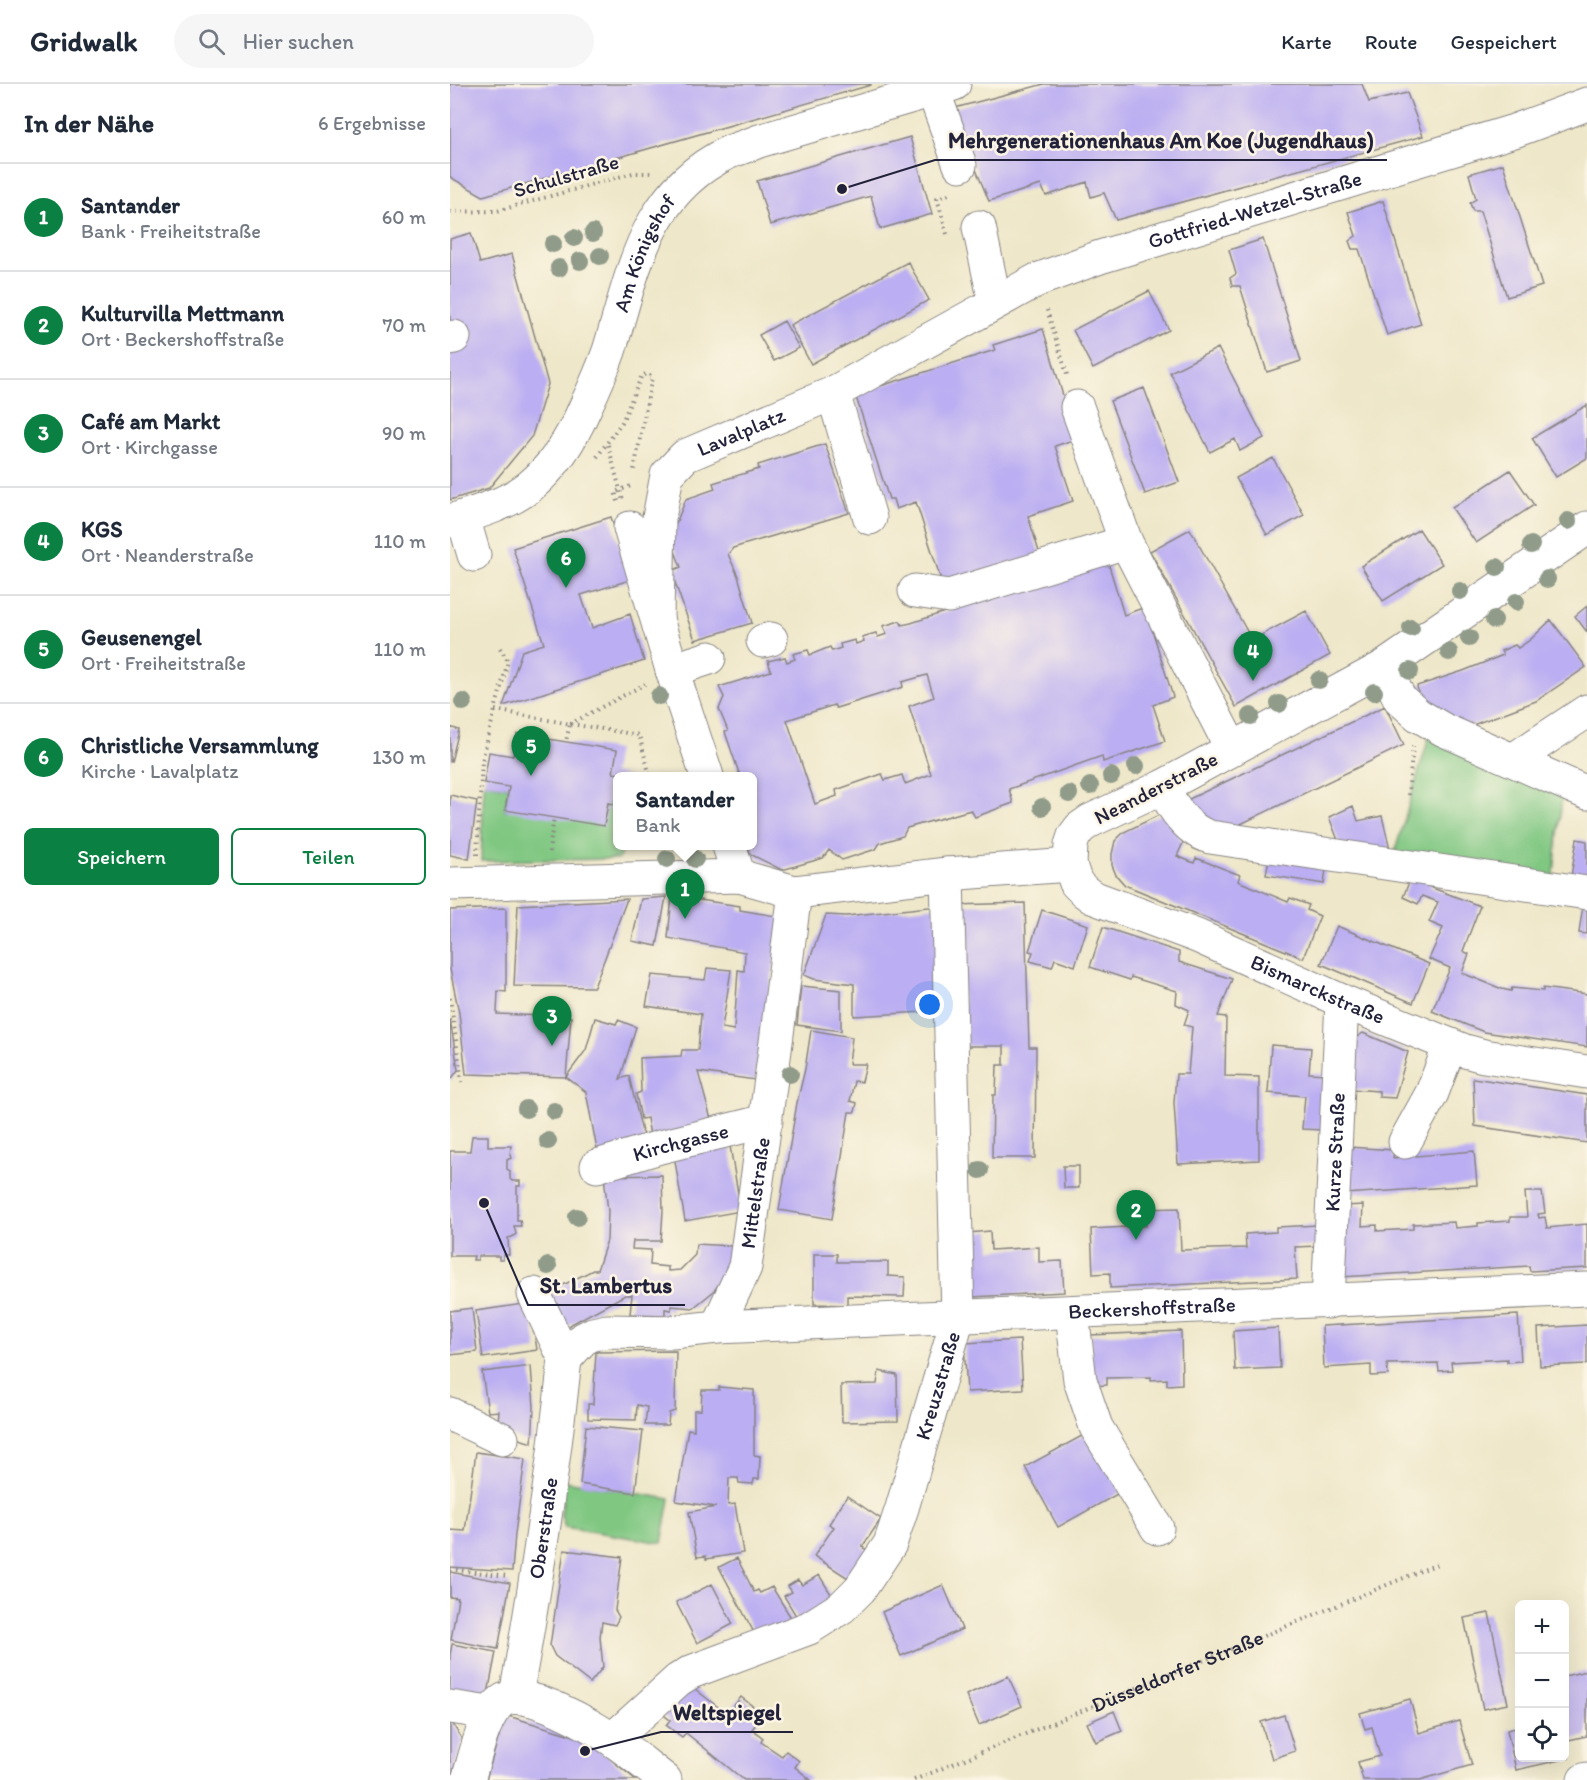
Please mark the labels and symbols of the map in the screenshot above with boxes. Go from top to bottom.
callout: Mehrgenerationenhaus Am Koe (Jugendhaus) [935,120,1387,160]
text: Mehrgenerationenhaus Am Koe (Jugendhaus) [948,127,1374,154]
street label: Schulstraße [510,149,622,203]
street label: Gottfried-Wetzel-Straße [1145,165,1365,254]
street label: Am Königshof [608,189,680,315]
street label: Lavalplatz [693,402,789,461]
pin: 6 [546,538,586,588]
pin: 4 [1234,632,1272,681]
pin: 5 [512,726,550,776]
street label: Neanderstraße [1090,746,1222,829]
pin: 1 [666,870,704,919]
street label: Bismarckstraße [1247,949,1388,1029]
your location [915,990,944,1019]
pin: 3 [532,996,572,1046]
street label: Kurze Straße [1319,1092,1350,1212]
street label: Kirchgasse [630,1118,731,1167]
street label: Mittelstraße [735,1136,775,1250]
pin: 2 [1116,1190,1156,1240]
callout: St. Lambertus [528,1265,685,1305]
text: St. Lambertus [540,1272,672,1299]
street label: Beckershoffstraße [1068,1291,1236,1324]
street label: Kreuzstraße [910,1328,965,1443]
street label: Oberstraße [523,1476,563,1581]
street label: Düsseldorfer Straße [1088,1624,1267,1717]
callout: Weltspiegel [661,1692,793,1732]
text: Weltspiegel [673,1699,782,1726]

